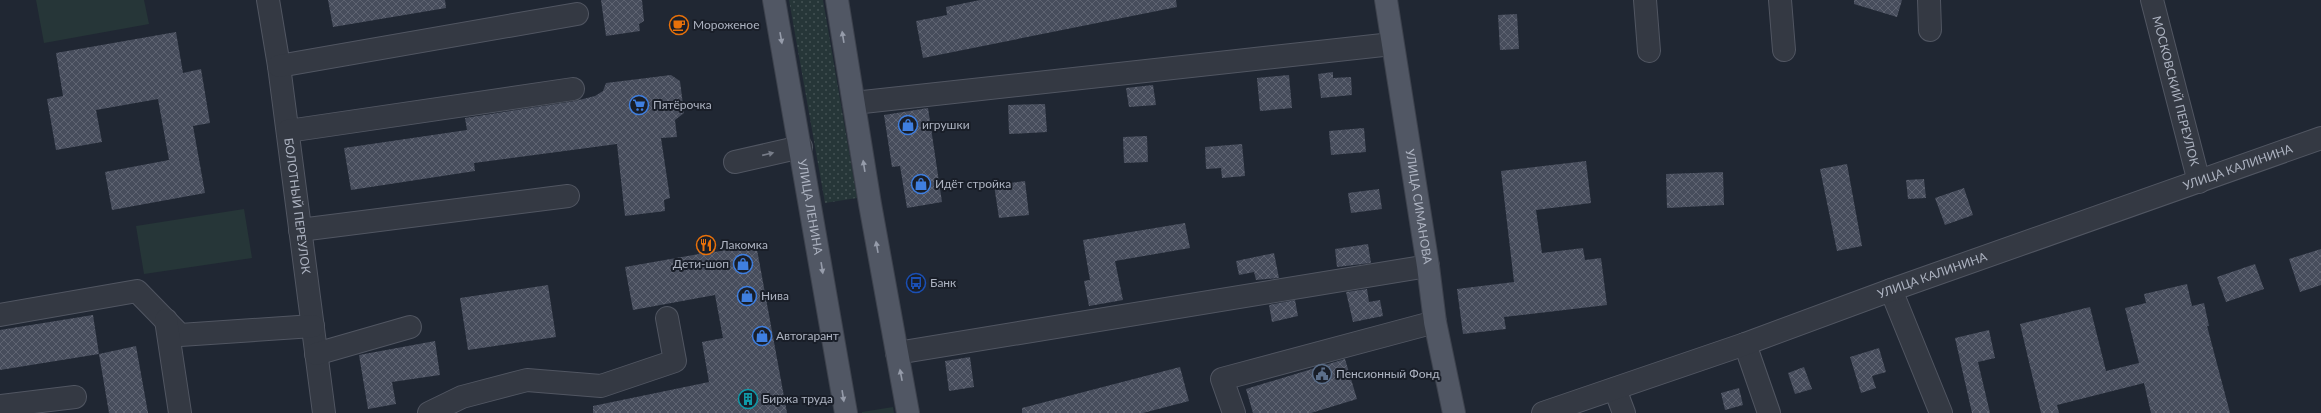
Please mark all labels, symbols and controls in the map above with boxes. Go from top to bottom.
cafe icon: Мороженое [668,14,690,36]
street label: МОСКОВСКИЙ ПЕРЕУЛОК [2149,14,2203,168]
place label: Мороженое [693,17,760,32]
one-way arrow [840,31,846,43]
one-way arrow [779,32,785,44]
supermarket icon: Пятёрочка [628,94,650,116]
place label: Пятёрочка [653,97,712,112]
shop icon: игрушки [897,114,919,136]
place label: игрушки [922,117,970,132]
street label: БОЛОТНЫЙ ПЕРЕУЛОК [281,137,314,275]
street label: УЛИЦА КАЛИНИНА [2181,140,2295,193]
street label: УЛИЦА СИМАНОВА [1403,148,1436,266]
one-way arrow [762,151,774,157]
street label: УЛИЦА ЛЕНИНА [795,158,826,257]
one-way arrow [861,159,867,172]
shop icon: Идёт стройка [910,173,932,195]
place label: Идёт стройка [935,176,1011,191]
restaurant icon: Лакомка [695,234,717,256]
place label: Лакомка [719,237,768,252]
one-way arrow [874,241,880,253]
street label: УЛИЦА КАЛИНИНА [1875,248,1990,301]
shop icon: Дети-шоп [732,253,754,275]
place label: Дети-шоп [673,256,729,271]
one-way arrow [819,262,825,274]
bus stop icon: Банк [905,272,927,294]
place label: Банк [930,275,957,290]
shop icon: Нива [736,285,758,307]
place label: Нива [761,288,789,303]
shop icon: Автогарант [751,325,773,347]
place label: Автогарант [776,328,839,343]
public building icon: Пенсионный Фонд [1311,363,1333,385]
place label: Пенсионный Фонд [1336,366,1440,381]
one-way arrow [898,369,904,381]
building icon: Биржа труда [737,388,759,410]
one-way arrow [840,390,846,402]
place label: Биржа труда [762,391,833,406]

